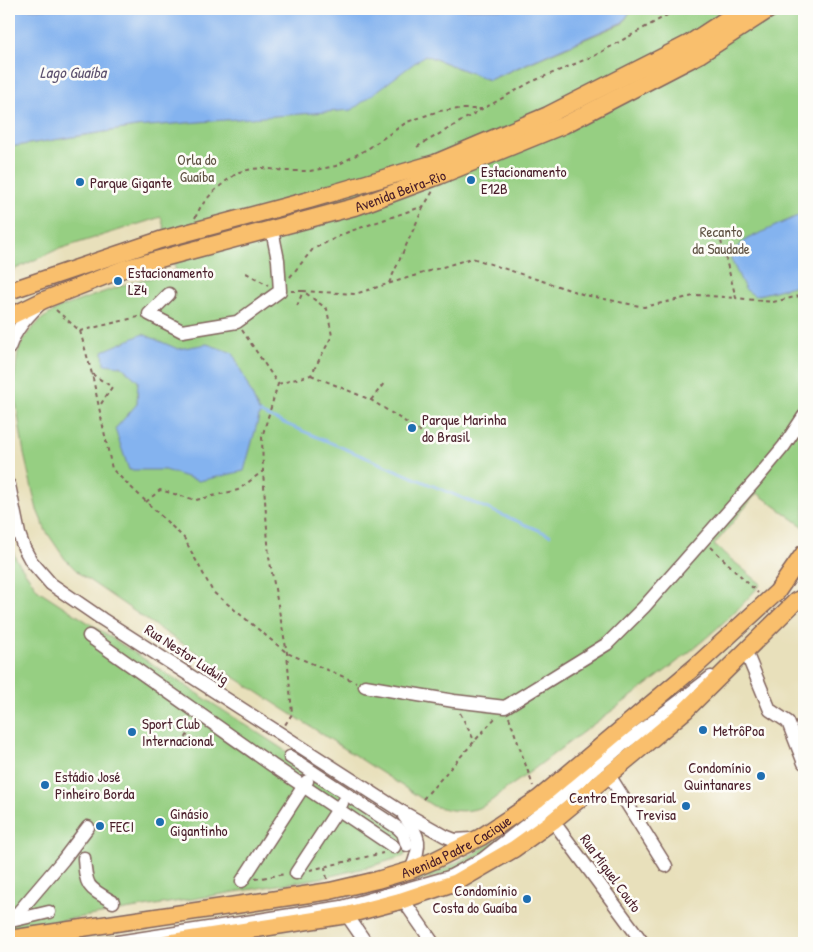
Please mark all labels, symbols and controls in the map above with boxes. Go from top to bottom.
water label: Lago Guaíba [40,61,108,83]
park label: Orla do Guaíba [177,149,217,187]
place label: Estacionamento E12B [481,161,567,199]
street label: Avenida Beira-Rio [352,164,449,217]
place label: Parque Gigante [90,172,172,193]
marker: Estacionamento E12B [465,174,477,186]
marker: Parque Gigante [74,176,86,188]
park label: Recanto da Saudade [692,221,750,259]
place label: Estacionamento LZ4 [128,262,214,300]
marker: Estacionamento LZ4 [112,275,124,287]
place label: Parque Marinha do Brasil [422,409,506,447]
marker: Parque Marinha do Brasil [406,422,418,434]
street label: Rua Nestor Ludwig [141,619,234,689]
place label: Sport Club Internacional [142,713,214,751]
place label: MetrôPoa [713,720,764,741]
marker: MetrôPoa [697,724,709,736]
marker: Sport Club Internacional [126,726,138,738]
place label: Condomínio Quintanares [684,757,751,795]
place label: Estádio José Pinheiro Borda [55,766,135,804]
marker: Condomínio Quintanares [755,770,767,782]
marker: Estádio José Pinheiro Borda [39,779,51,791]
place label: Centro Empresarial Trevisa [569,787,676,825]
marker: Centro Empresarial Trevisa [680,800,692,812]
place label: Ginásio Gigantinho [170,803,228,841]
street label: Avenida Padre Cacique [399,809,515,883]
place label: FECI [109,816,134,837]
marker: Ginásio Gigantinho [154,816,166,828]
marker: FECI [94,820,106,832]
street label: Rua Miguel Couto [575,830,647,916]
place label: Condomínio Costa do Guaíba [433,880,517,918]
marker: Condomínio Costa do Guaíba [521,893,533,905]

